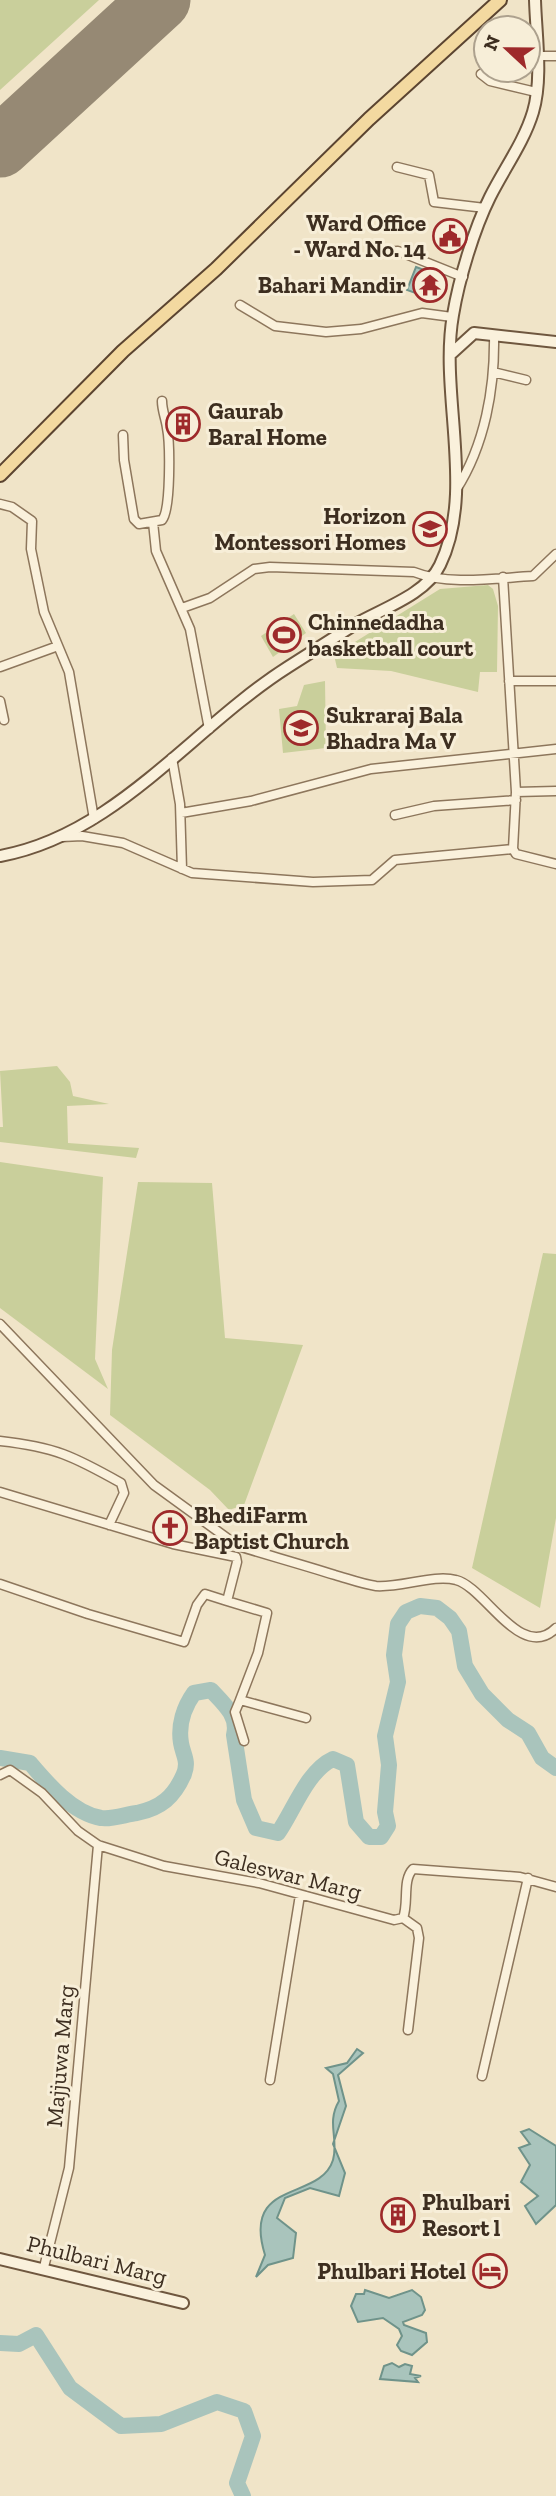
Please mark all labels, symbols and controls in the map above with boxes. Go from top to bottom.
north arrow [472,14,542,84]
text: N [478,32,505,54]
place label: Ward Office - Ward No. 14 [294,209,426,263]
public building icon: Ward Office - Ward No. 14 [431,217,469,255]
temple icon: Bahari Mandir [411,266,449,304]
place label: Bahari Mandir [258,271,406,299]
place label: Gaurab Baral Home [208,397,327,451]
building icon: Gaurab Baral Home [164,405,202,443]
place label: Horizon Montessori Homes [214,502,406,556]
school or university icon: Horizon Montessori Homes [411,510,449,548]
place label: Chinnedadha basketball court [307,608,474,662]
sports icon: Chinnedadha basketball court [265,616,303,654]
place label: Sukraraj Bala Bhadra Ma V [326,701,463,755]
school or university icon: Sukraraj Bala Bhadra Ma V [282,709,320,747]
place label: BhediFarm Baptist Church [194,1501,350,1555]
church icon: BhediFarm Baptist Church [151,1509,189,1547]
street label: Galeswar Marg [212,1842,365,1906]
street label: Majjuwa Marg [40,1983,80,2128]
place label: Phulbari Resort l [422,2188,511,2242]
building icon: Phulbari Resort l [379,2196,417,2234]
street label: Phulbari Marg [24,2229,170,2291]
hotel icon: Phulbari Hotel [471,2252,509,2290]
place label: Phulbari Hotel [317,2257,466,2285]

